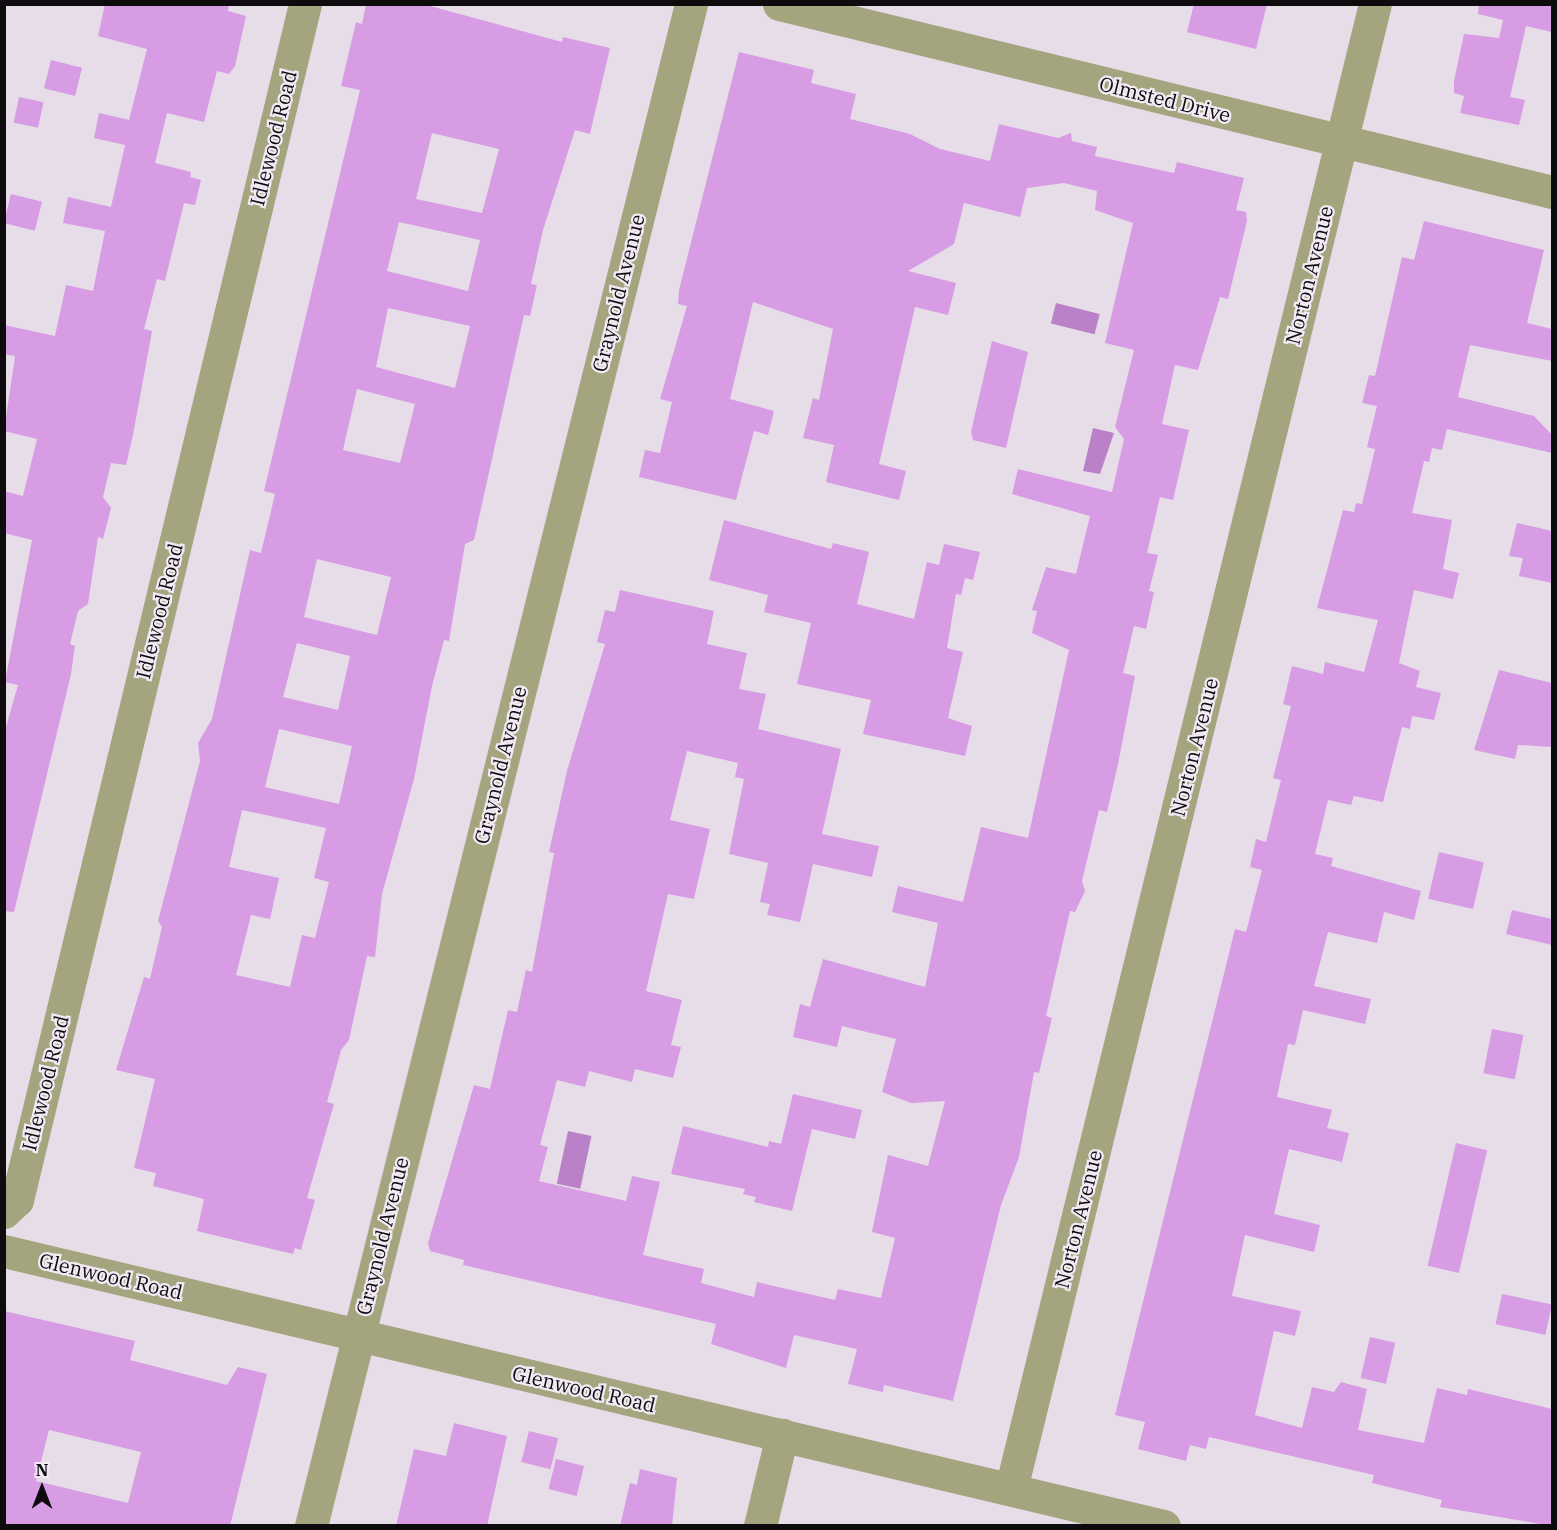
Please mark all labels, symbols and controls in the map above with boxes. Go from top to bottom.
street label: Idlewood Road [245,68,301,208]
street label: Olmsted Drive [1097,71,1233,127]
street label: Norton Avenue [1280,203,1338,347]
street label: Graynold Avenue [587,212,649,374]
street label: Idlewood Road [131,541,187,681]
street label: Norton Avenue [1165,675,1223,819]
street label: Graynold Avenue [469,684,531,846]
street label: Idlewood Road [17,1013,73,1153]
street label: Norton Avenue [1049,1147,1107,1291]
street label: Graynold Avenue [351,1155,413,1317]
street label: Glenwood Road [37,1248,185,1304]
street label: Glenwood Road [510,1361,658,1417]
north arrow [12,1458,72,1518]
text: N [36,1460,48,1480]

